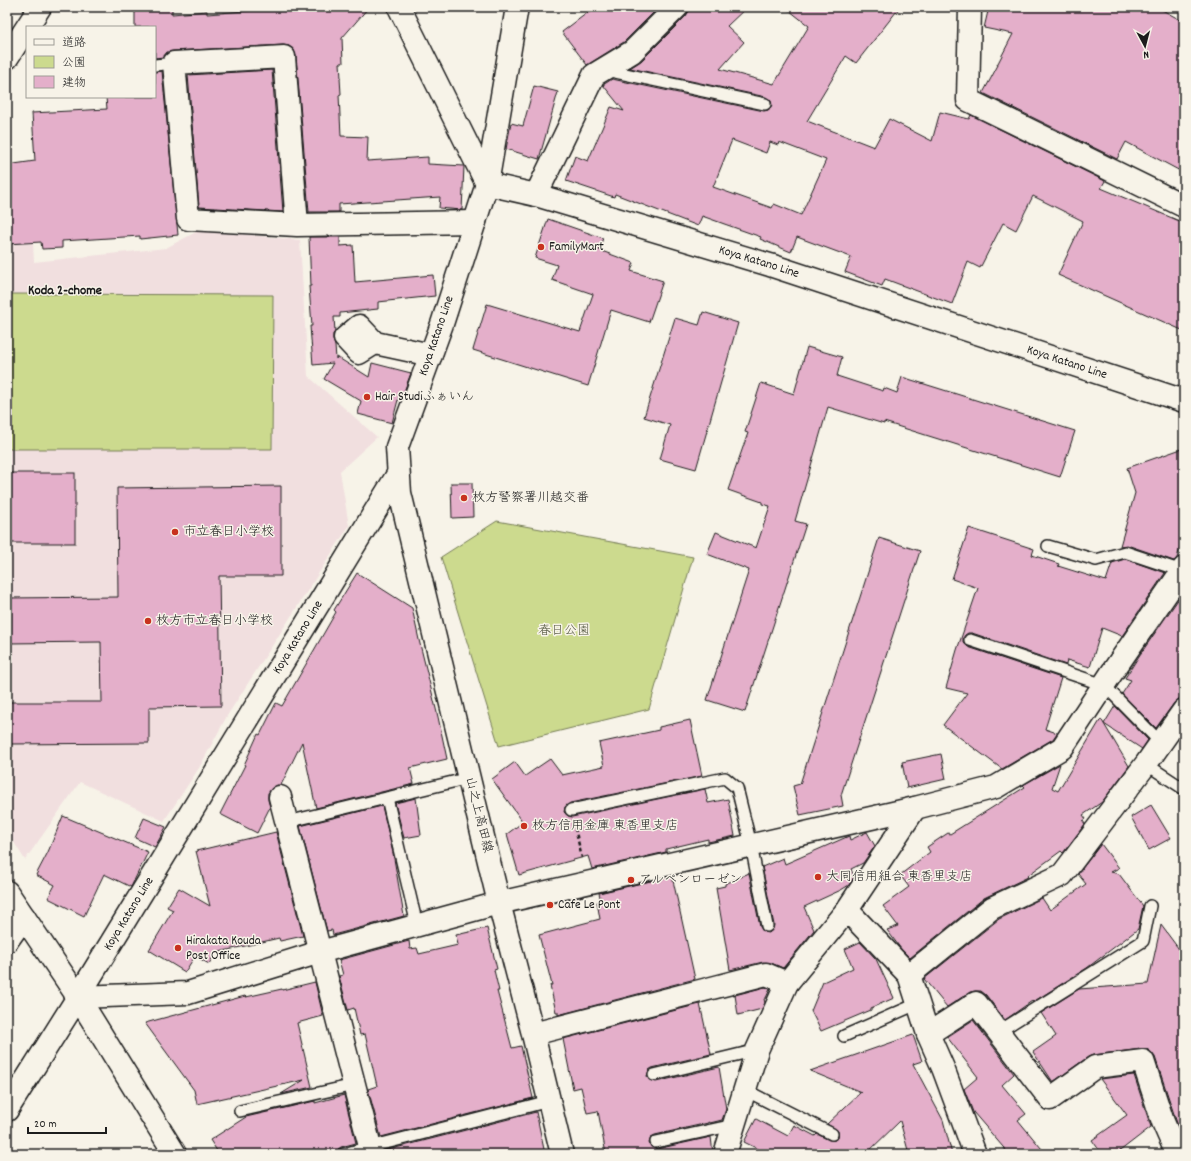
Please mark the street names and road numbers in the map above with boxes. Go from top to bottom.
street label: Koya Katano Line [716,241,802,284]
street label: Koya Katano Line [414,293,460,378]
street label: Koya Katano Line [1024,340,1110,385]
street label: Koya Katano Line [268,597,328,678]
street label: 山之上高田線 [459,775,497,856]
street label: Koya Katano Line [99,873,159,954]

